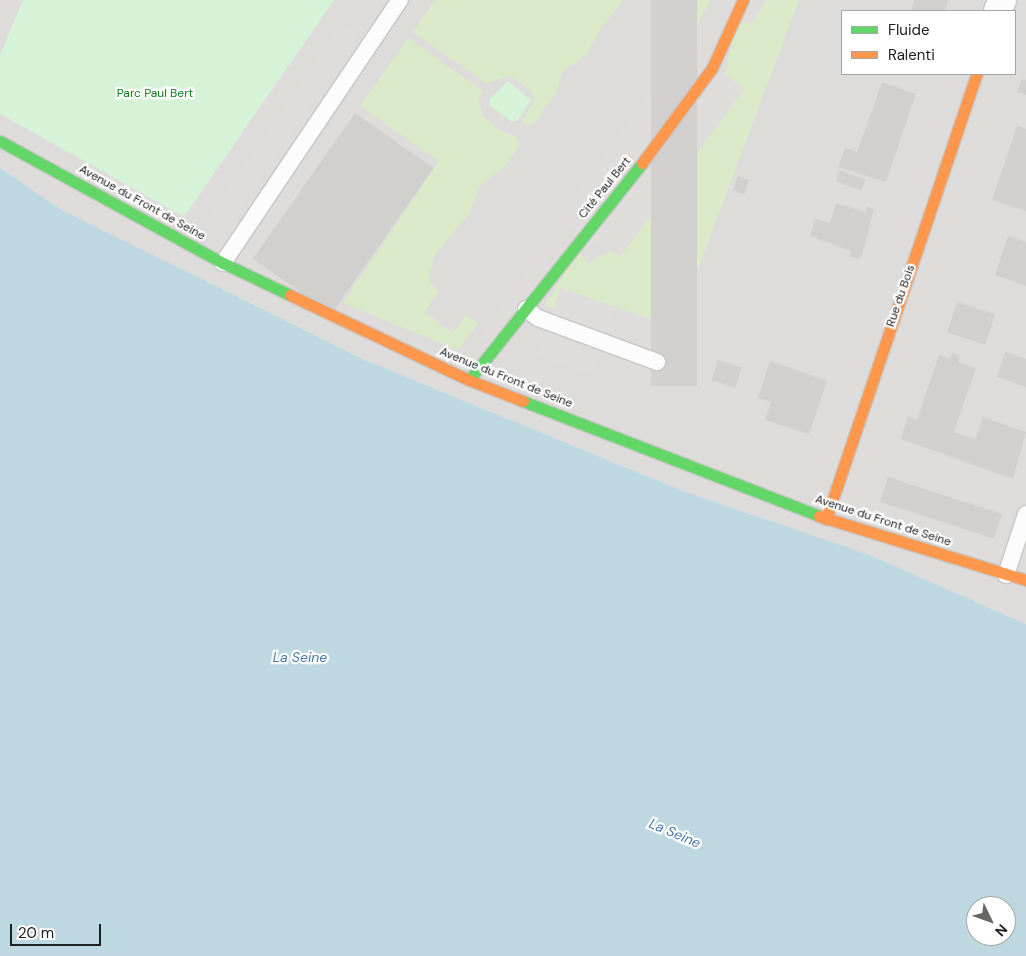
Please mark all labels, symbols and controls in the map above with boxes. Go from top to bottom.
legend [841,10,1016,75]
text: Fluide [888,20,930,40]
text: Ralenti [888,45,935,65]
park label: Parc Paul Bert [117,87,193,101]
street label: Cité Paul Bert [576,154,634,222]
street label: Avenue du Front de Seine [76,162,208,244]
street label: Rue du Bois [884,263,918,329]
street label: Avenue du Front de Seine [437,345,575,411]
street label: Avenue du Front de Seine [813,492,953,550]
water label: La Seine [273,649,327,665]
water label: La Seine [647,815,703,851]
north arrow [966,896,1016,946]
scale bar [12,914,104,946]
text: N [991,921,1012,940]
text: 20 m [18,923,54,943]

